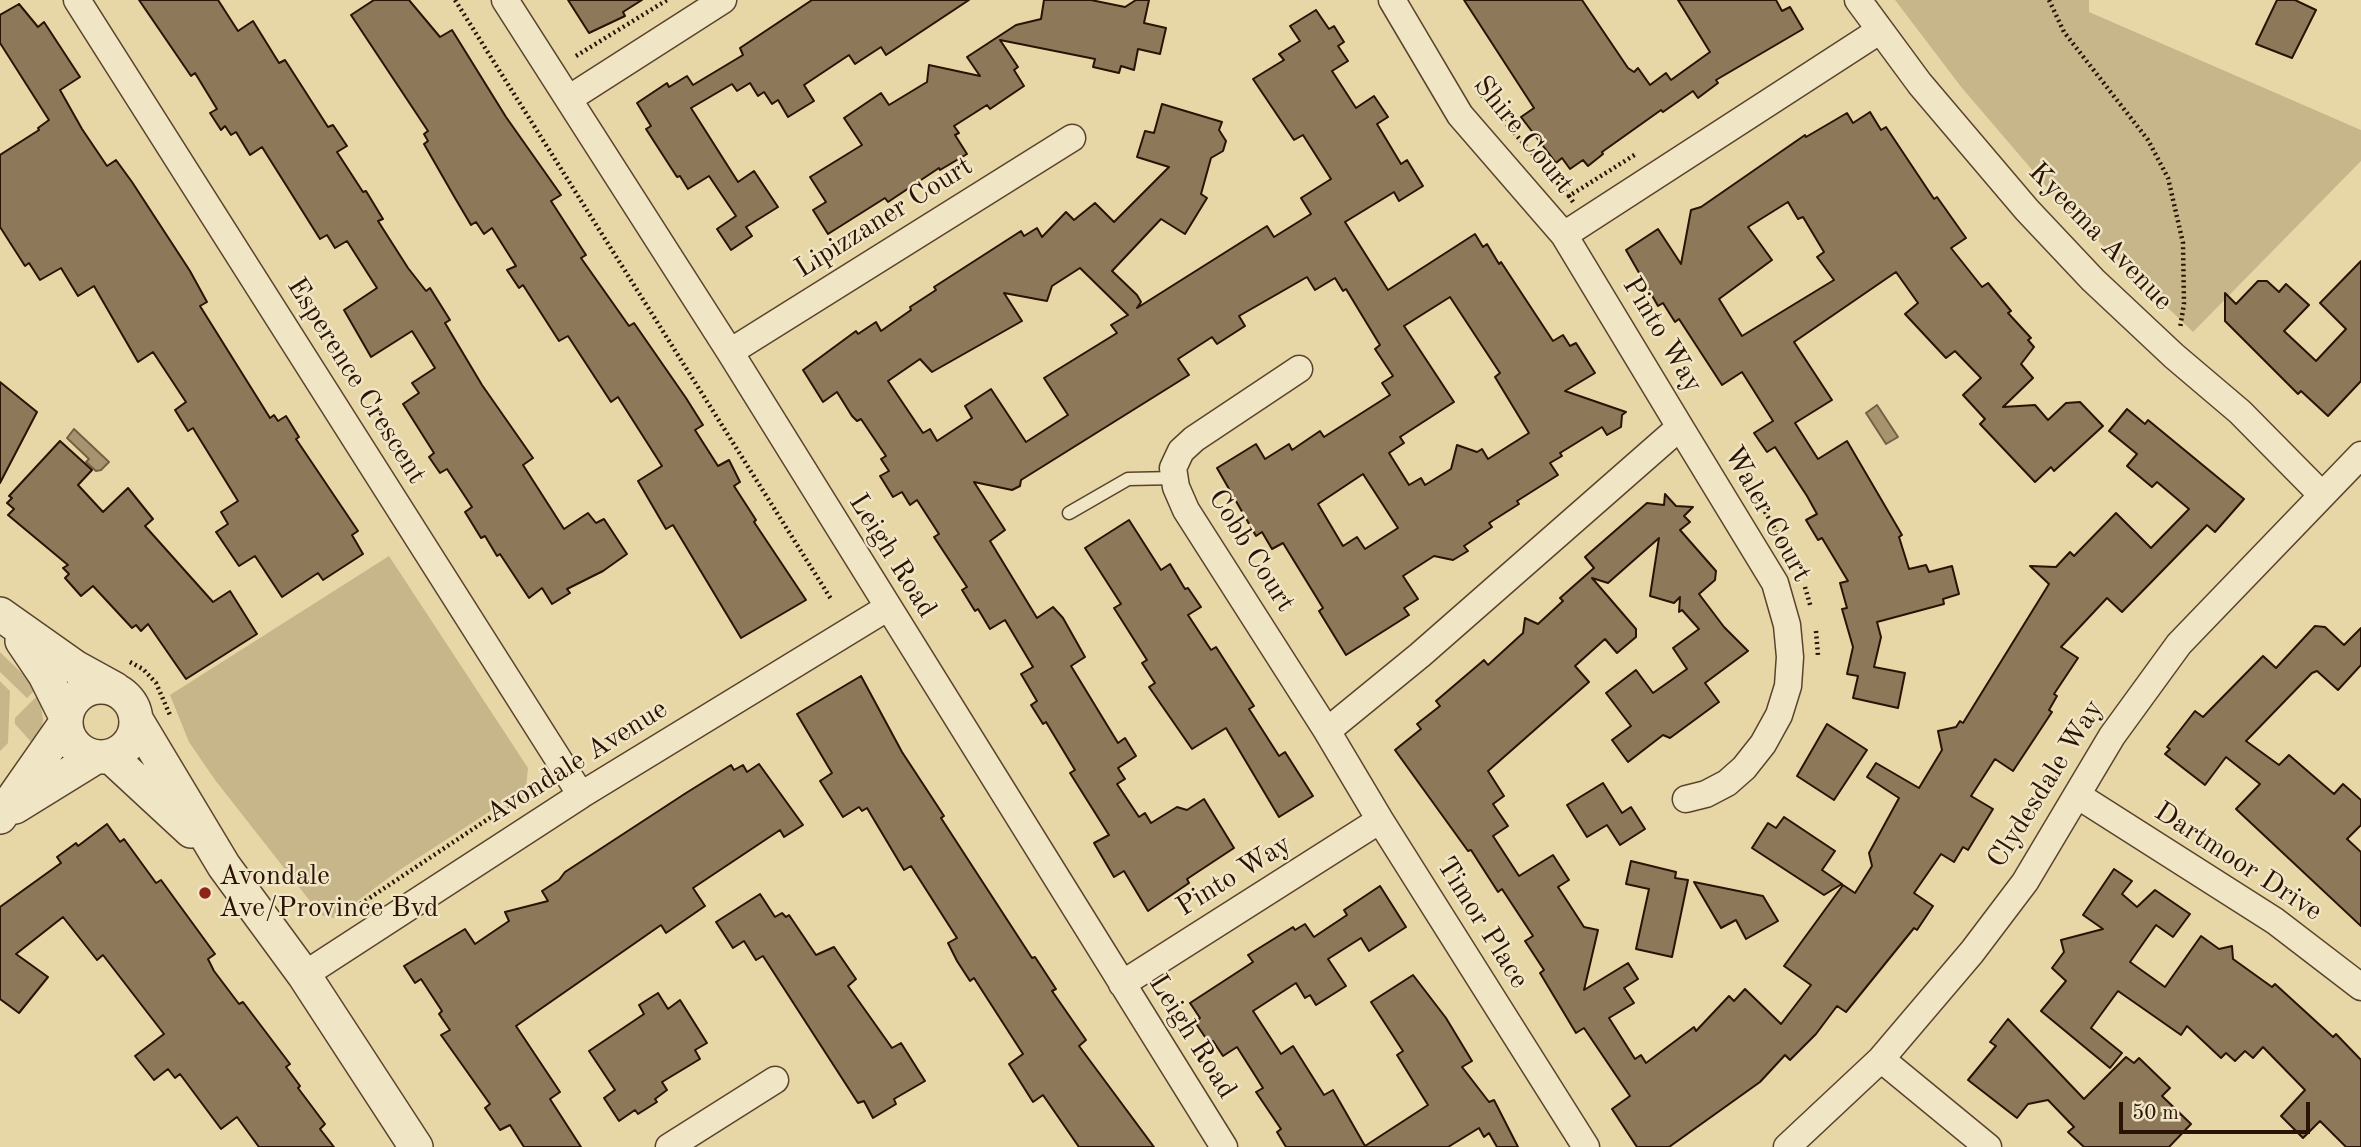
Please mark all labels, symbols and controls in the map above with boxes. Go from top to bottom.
street label: Shire Court [1466,70,1580,200]
street label: Lipizzaner Court [789,150,979,286]
street label: Kyeema Avenue [2021,156,2179,318]
street label: Pinto Way [1614,271,1710,399]
street label: Esperence Crescent [279,272,433,490]
street label: Waler Court [1716,440,1818,588]
street label: Cobb Court [1200,484,1302,618]
street label: Leigh Road [841,488,943,624]
street label: Avondale Avenue [480,693,674,831]
street label: Clydesdale Way [1981,694,2111,874]
street label: Dartmoor Drive [2148,795,2328,929]
street label: Pinto Way [1170,828,1298,924]
street label: Timor Place [1428,851,1536,995]
place label: Avondale Ave/Province Bvd [219,860,439,926]
marker: Avondale Ave/Province Bvd [197,885,213,901]
street label: Leigh Road [1141,969,1243,1105]
scale bar [2123,1088,2314,1132]
text: 50 m [2132,1103,2179,1124]

